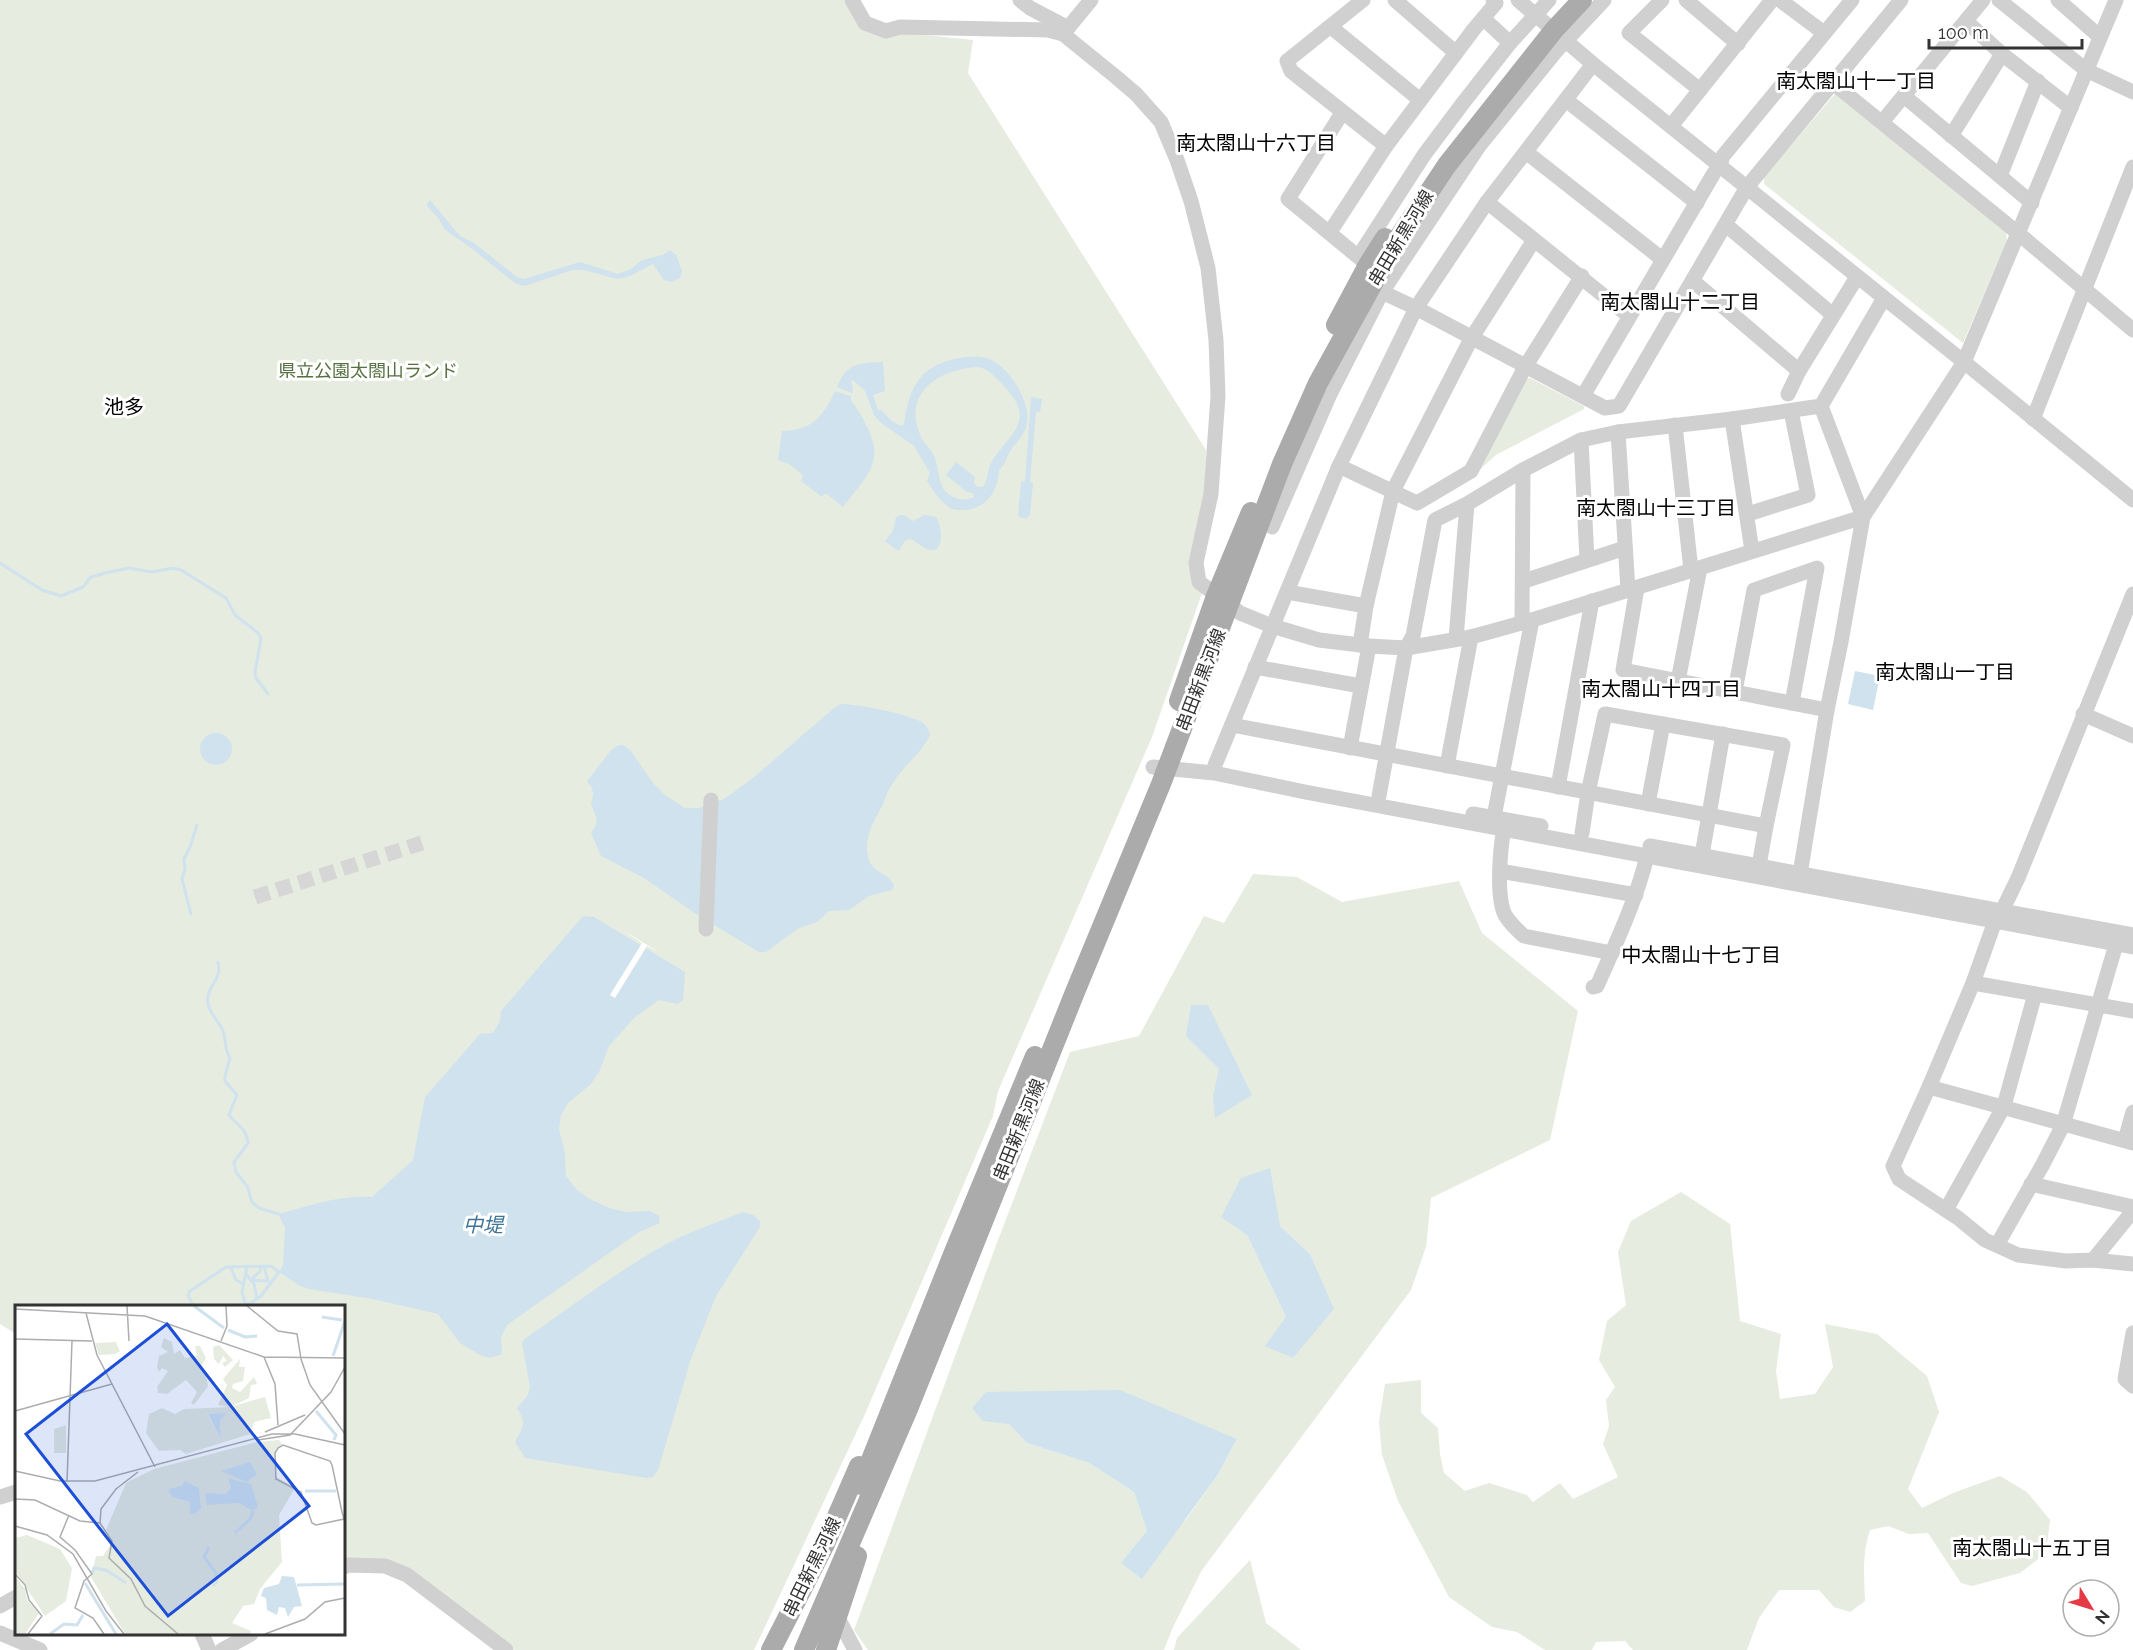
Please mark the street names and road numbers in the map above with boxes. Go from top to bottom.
street label: 串田新黒河線 [1364,186,1437,289]
street label: 串田新黒河線 [1171,626,1230,734]
street label: 串田新黒河線 [989,1076,1049,1184]
street label: 串田新黒河線 [778,1514,845,1620]

